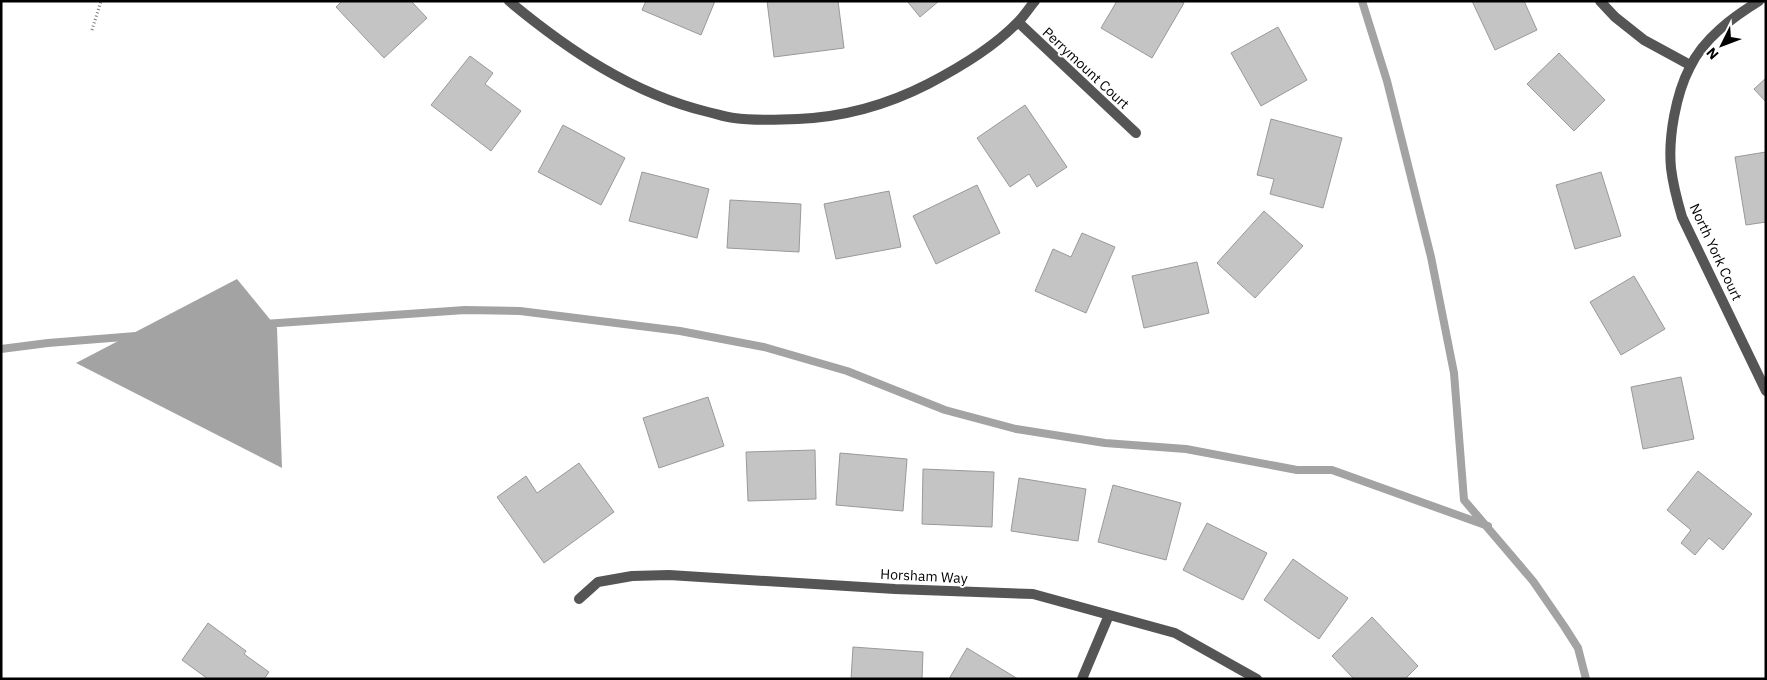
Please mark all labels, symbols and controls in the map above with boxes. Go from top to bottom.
north arrow [1697,20,1747,70]
street label: Perrymount Court [1039,23,1133,113]
text: N [1702,44,1722,63]
street label: North York Court [1686,201,1746,303]
street label: Horsham Way [880,565,968,587]

